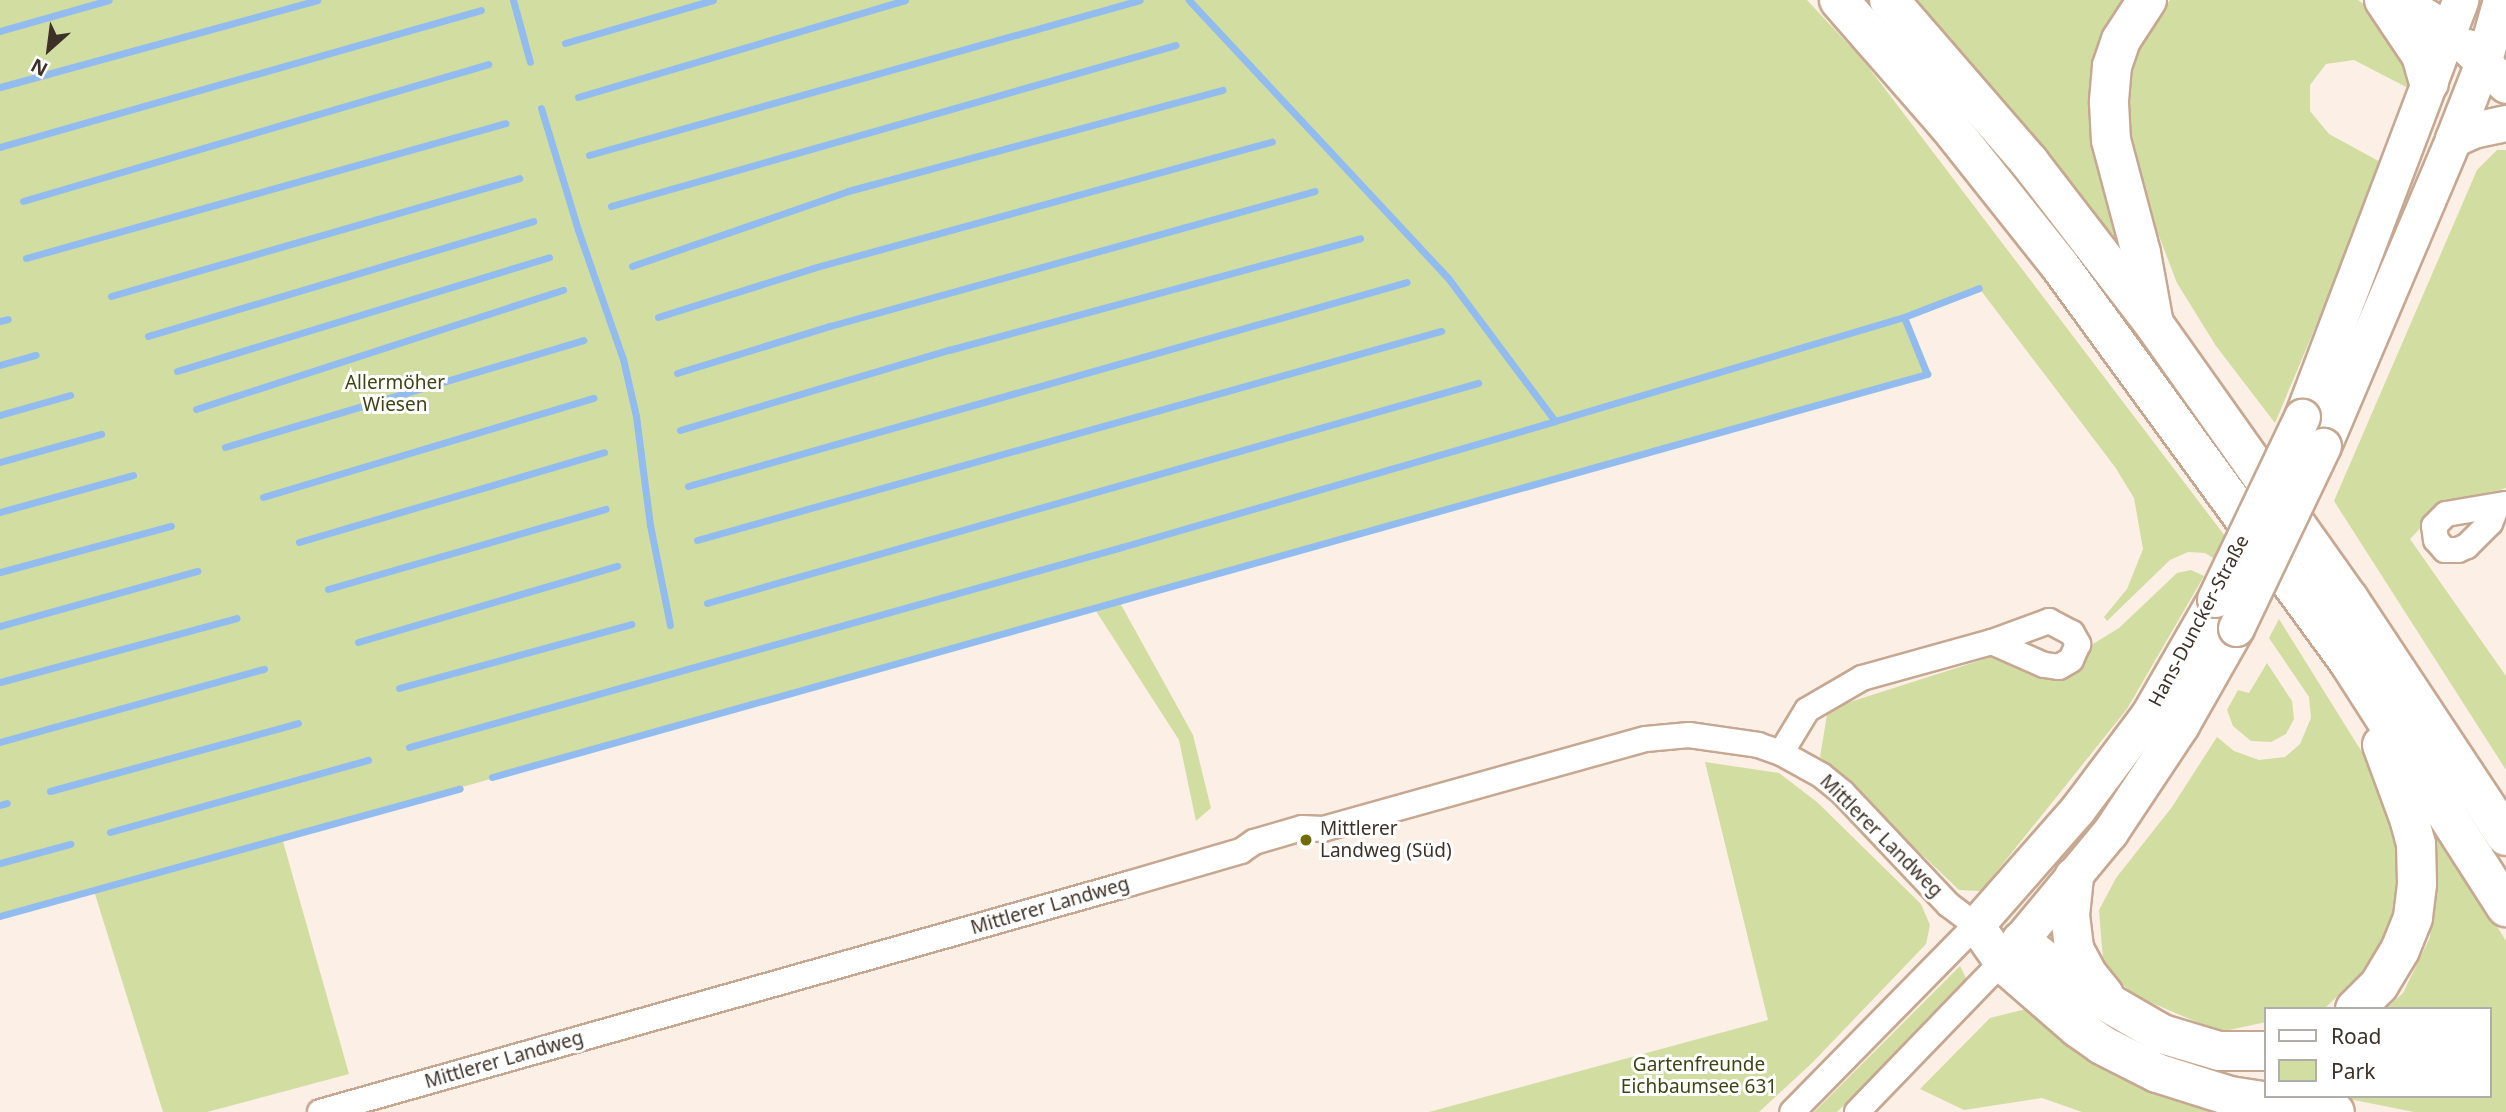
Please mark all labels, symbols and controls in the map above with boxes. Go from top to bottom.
north arrow [14,14,84,84]
text: N [26,52,52,83]
park label: Allermöher Wiesen [345,372,445,416]
street label: Hans-Duncker-Straße [2144,531,2254,711]
street label: Mittlerer Landweg [1815,770,1947,902]
place label: Mittlerer Landweg (Süd) [1320,818,1452,862]
marker: Mittlerer Landweg (Süd) [1298,832,1314,848]
street label: Mittlerer Landweg [968,872,1132,940]
legend [2264,1007,2492,1098]
text: Road [2331,1022,2381,1050]
street label: Mittlerer Landweg [422,1026,586,1094]
park label: Gartenfreunde Eichbaumsee 631 [1621,1054,1777,1098]
text: Park [2331,1057,2375,1085]

